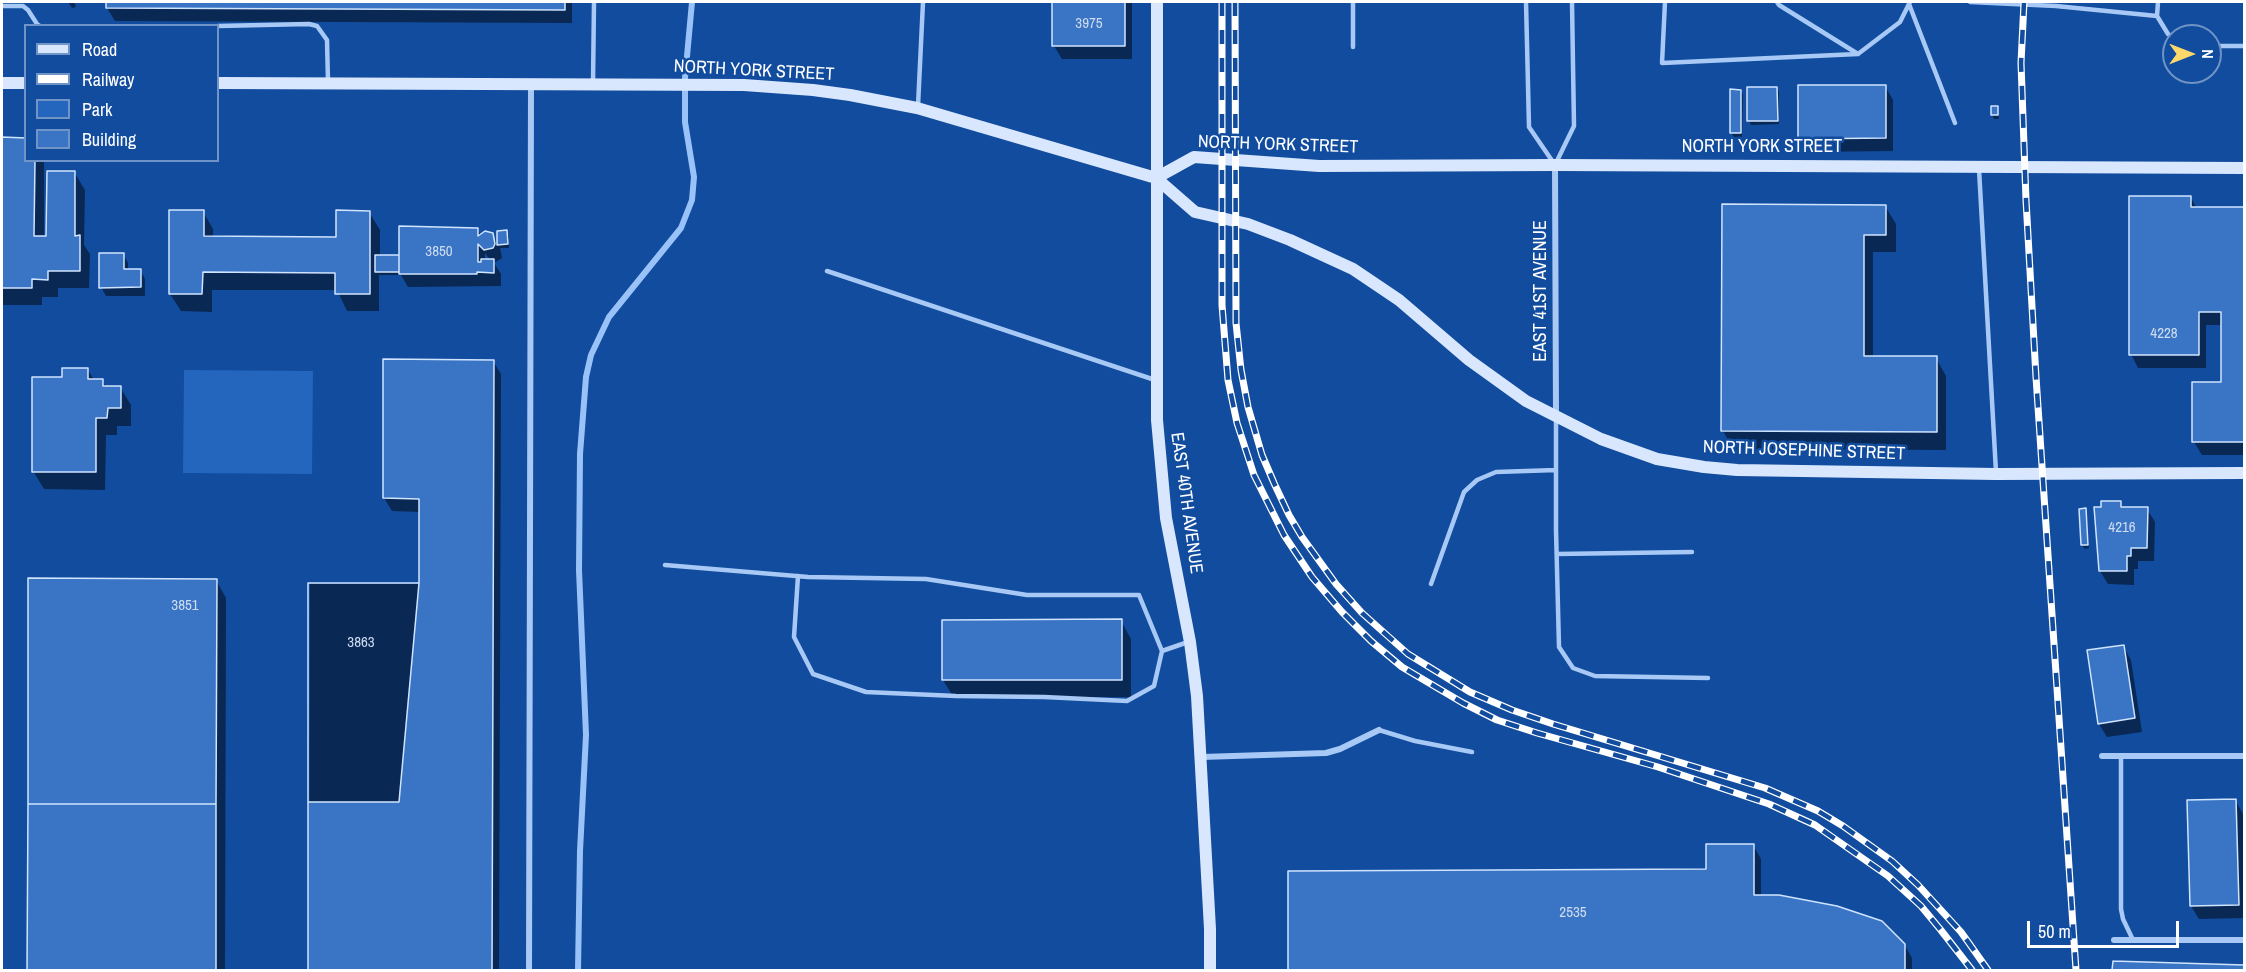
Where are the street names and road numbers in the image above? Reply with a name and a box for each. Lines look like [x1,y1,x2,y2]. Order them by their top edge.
street label: NORTH YORK STREET [673,56,835,86]
street label: NORTH YORK STREET [1197,131,1359,159]
street label: NORTH YORK STREET [1682,136,1842,158]
street label: EAST 41ST AVENUE [1530,220,1552,362]
street label: EAST 40TH AVENUE [1165,431,1207,575]
street label: NORTH JOSEPHINE STREET [1703,437,1905,465]

